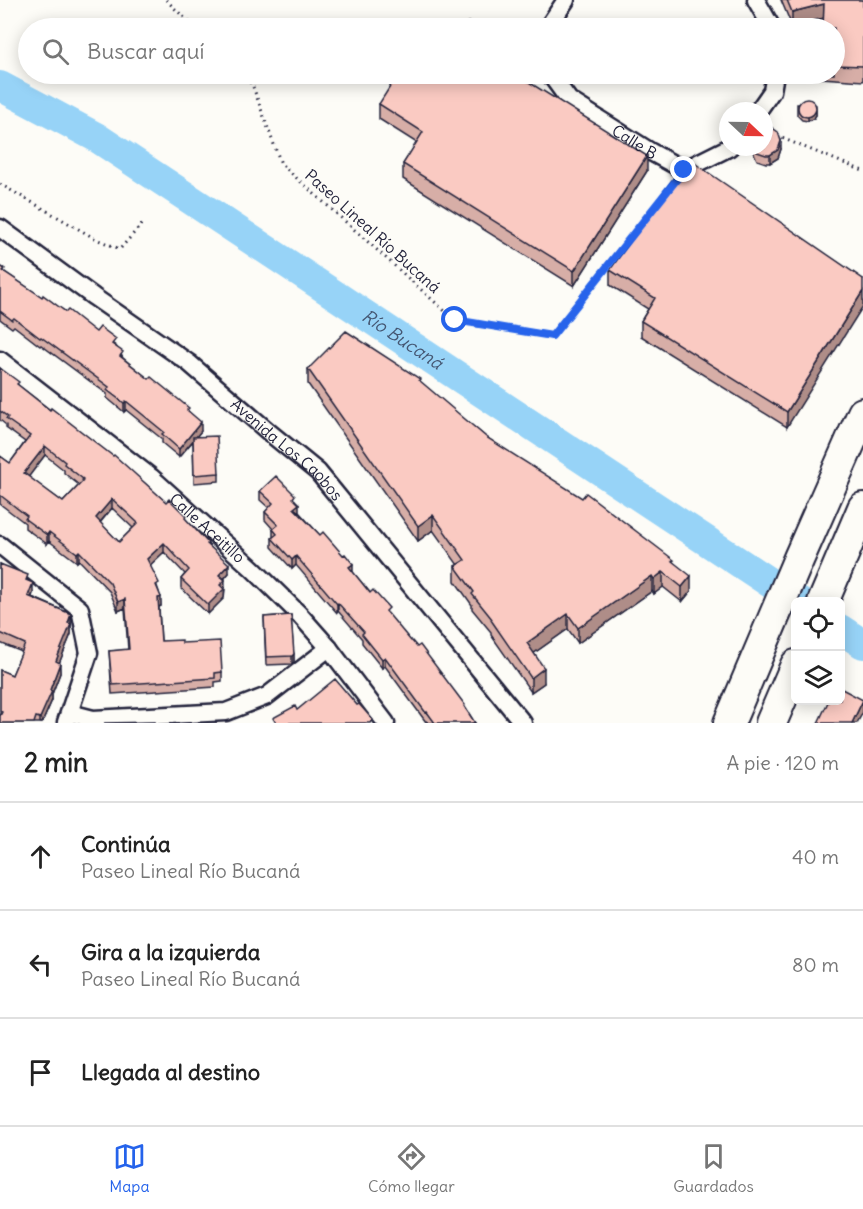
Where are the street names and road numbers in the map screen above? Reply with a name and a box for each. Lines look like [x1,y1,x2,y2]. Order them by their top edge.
street label: Calle B [608,120,661,163]
street label: Paseo Lineal Río Bucaná [301,165,445,297]
street label: Avenida Los Caobos [227,394,347,505]
street label: Calle Aceitillo [166,489,249,567]

